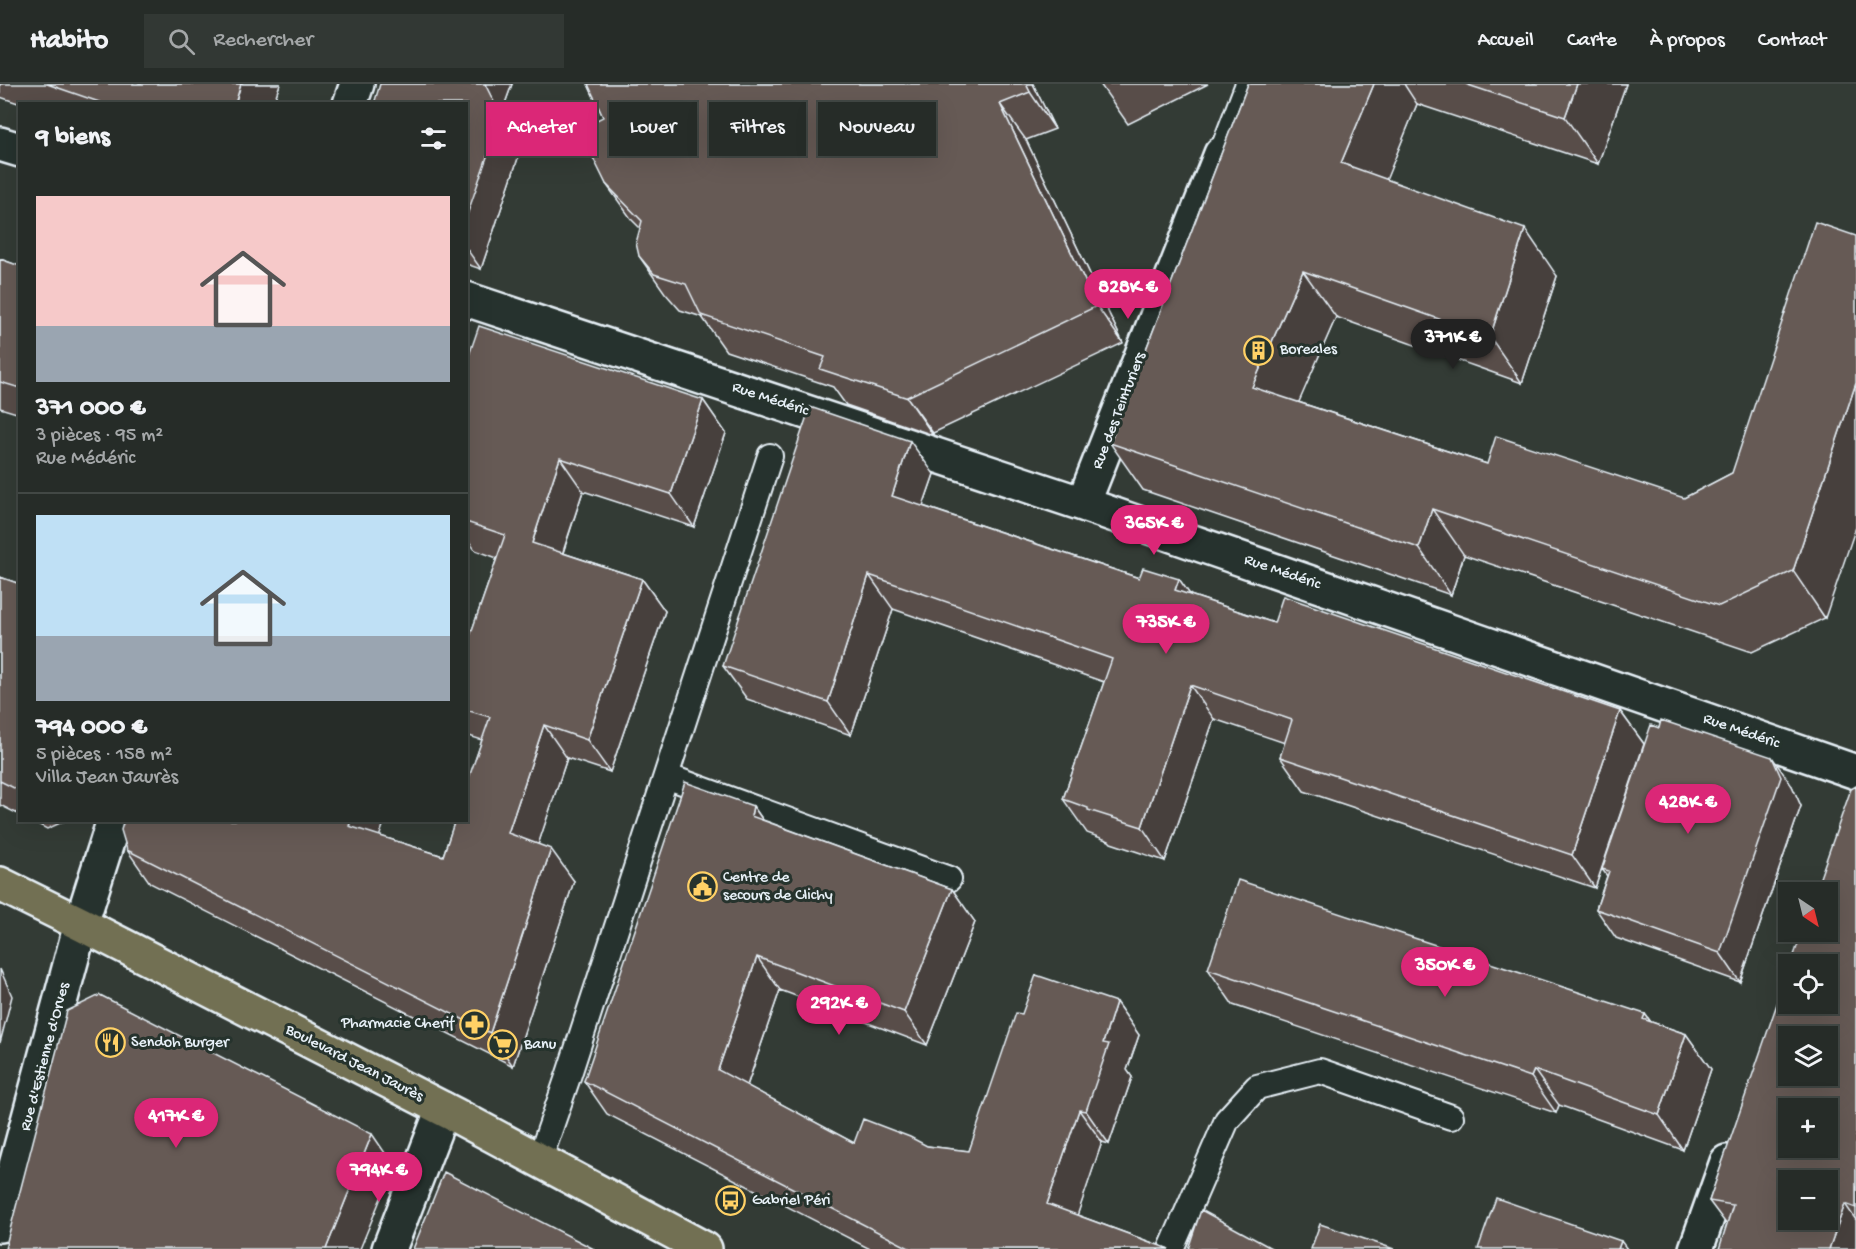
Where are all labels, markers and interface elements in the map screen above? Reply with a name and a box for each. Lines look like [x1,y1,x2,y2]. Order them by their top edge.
search box [144,14,564,68]
text: Habito [30,25,108,58]
icon: search [165,25,198,58]
text: Rechercher [213,28,313,54]
text: Accueil [1477,29,1534,54]
text: Carte [1567,29,1617,54]
text: À propos [1650,29,1725,54]
text: Contact [1758,29,1826,54]
chip: Acheter [486,102,597,156]
chip: Louer [609,102,697,156]
chip: Filtres [709,102,806,156]
chip: Nouveau [818,102,936,156]
icon: filters [417,122,450,155]
text: 9 biens [36,123,110,154]
icon: home [189,235,297,343]
pin: 828K € [1079,269,1177,320]
text: 828K € [1098,277,1158,300]
pin: 371K € [1404,319,1502,370]
text: 371K € [1425,327,1481,350]
building icon: Boreales [1243,334,1275,366]
place label: Boreales [1279,341,1338,360]
street label: Rue des Teinturiers [1089,349,1151,472]
street label: Rue Médéric [729,379,811,421]
text: 371 000 € [36,394,146,425]
text: 3 pièces · 95 m² [36,425,163,448]
text: Rue Médéric [36,448,135,471]
pin: 365K € [1105,505,1203,556]
text: 365K € [1125,513,1183,536]
street label: Rue Médéric [1241,551,1323,595]
icon: home [189,554,297,662]
pin: 735K € [1117,604,1215,655]
text: 735K € [1137,612,1195,635]
street label: Rue Médéric [1700,710,1782,754]
text: 794 000 € [36,713,147,744]
text: 5 pièces · 158 m² [36,744,172,767]
text: Villa Jean Jaurès [36,767,178,790]
pin: 428K € [1639,784,1737,835]
text: 428K € [1659,792,1717,815]
place label: Centre de secours de Clichy [723,869,833,906]
public building icon: Centre de secours de Clichy [686,871,718,903]
north arrow [1778,882,1838,942]
map controls [1778,882,1838,1230]
pin: 350K € [1396,947,1494,998]
button: locate [1778,954,1838,1014]
text: 350K € [1415,955,1475,978]
street label: Rue d'Estienne d'Orves [17,980,75,1133]
pin: 292K € [790,985,888,1036]
text: 292K € [810,993,868,1016]
pharmacy icon: Pharmacie Cherif [459,1008,491,1040]
place label: Pharmacie Cherif [340,1015,455,1034]
street label: Boulevard Jean Jaurès [281,1021,427,1108]
button: layers [1778,1026,1838,1086]
restaurant icon: Sendoh Burger [94,1027,126,1059]
supermarket icon: Banu [487,1029,519,1061]
place label: Sendoh Burger [131,1034,230,1053]
place label: Banu [523,1036,557,1055]
pin: 417K € [127,1098,225,1149]
button: + [1778,1098,1838,1158]
text: 417K € [148,1106,204,1129]
pin: 794K € [330,1152,428,1203]
text: 794K € [350,1160,408,1183]
button: − [1778,1170,1838,1230]
bus stop icon: Gabriel Péri [715,1185,747,1217]
place label: Gabriel Péri [752,1192,830,1211]

